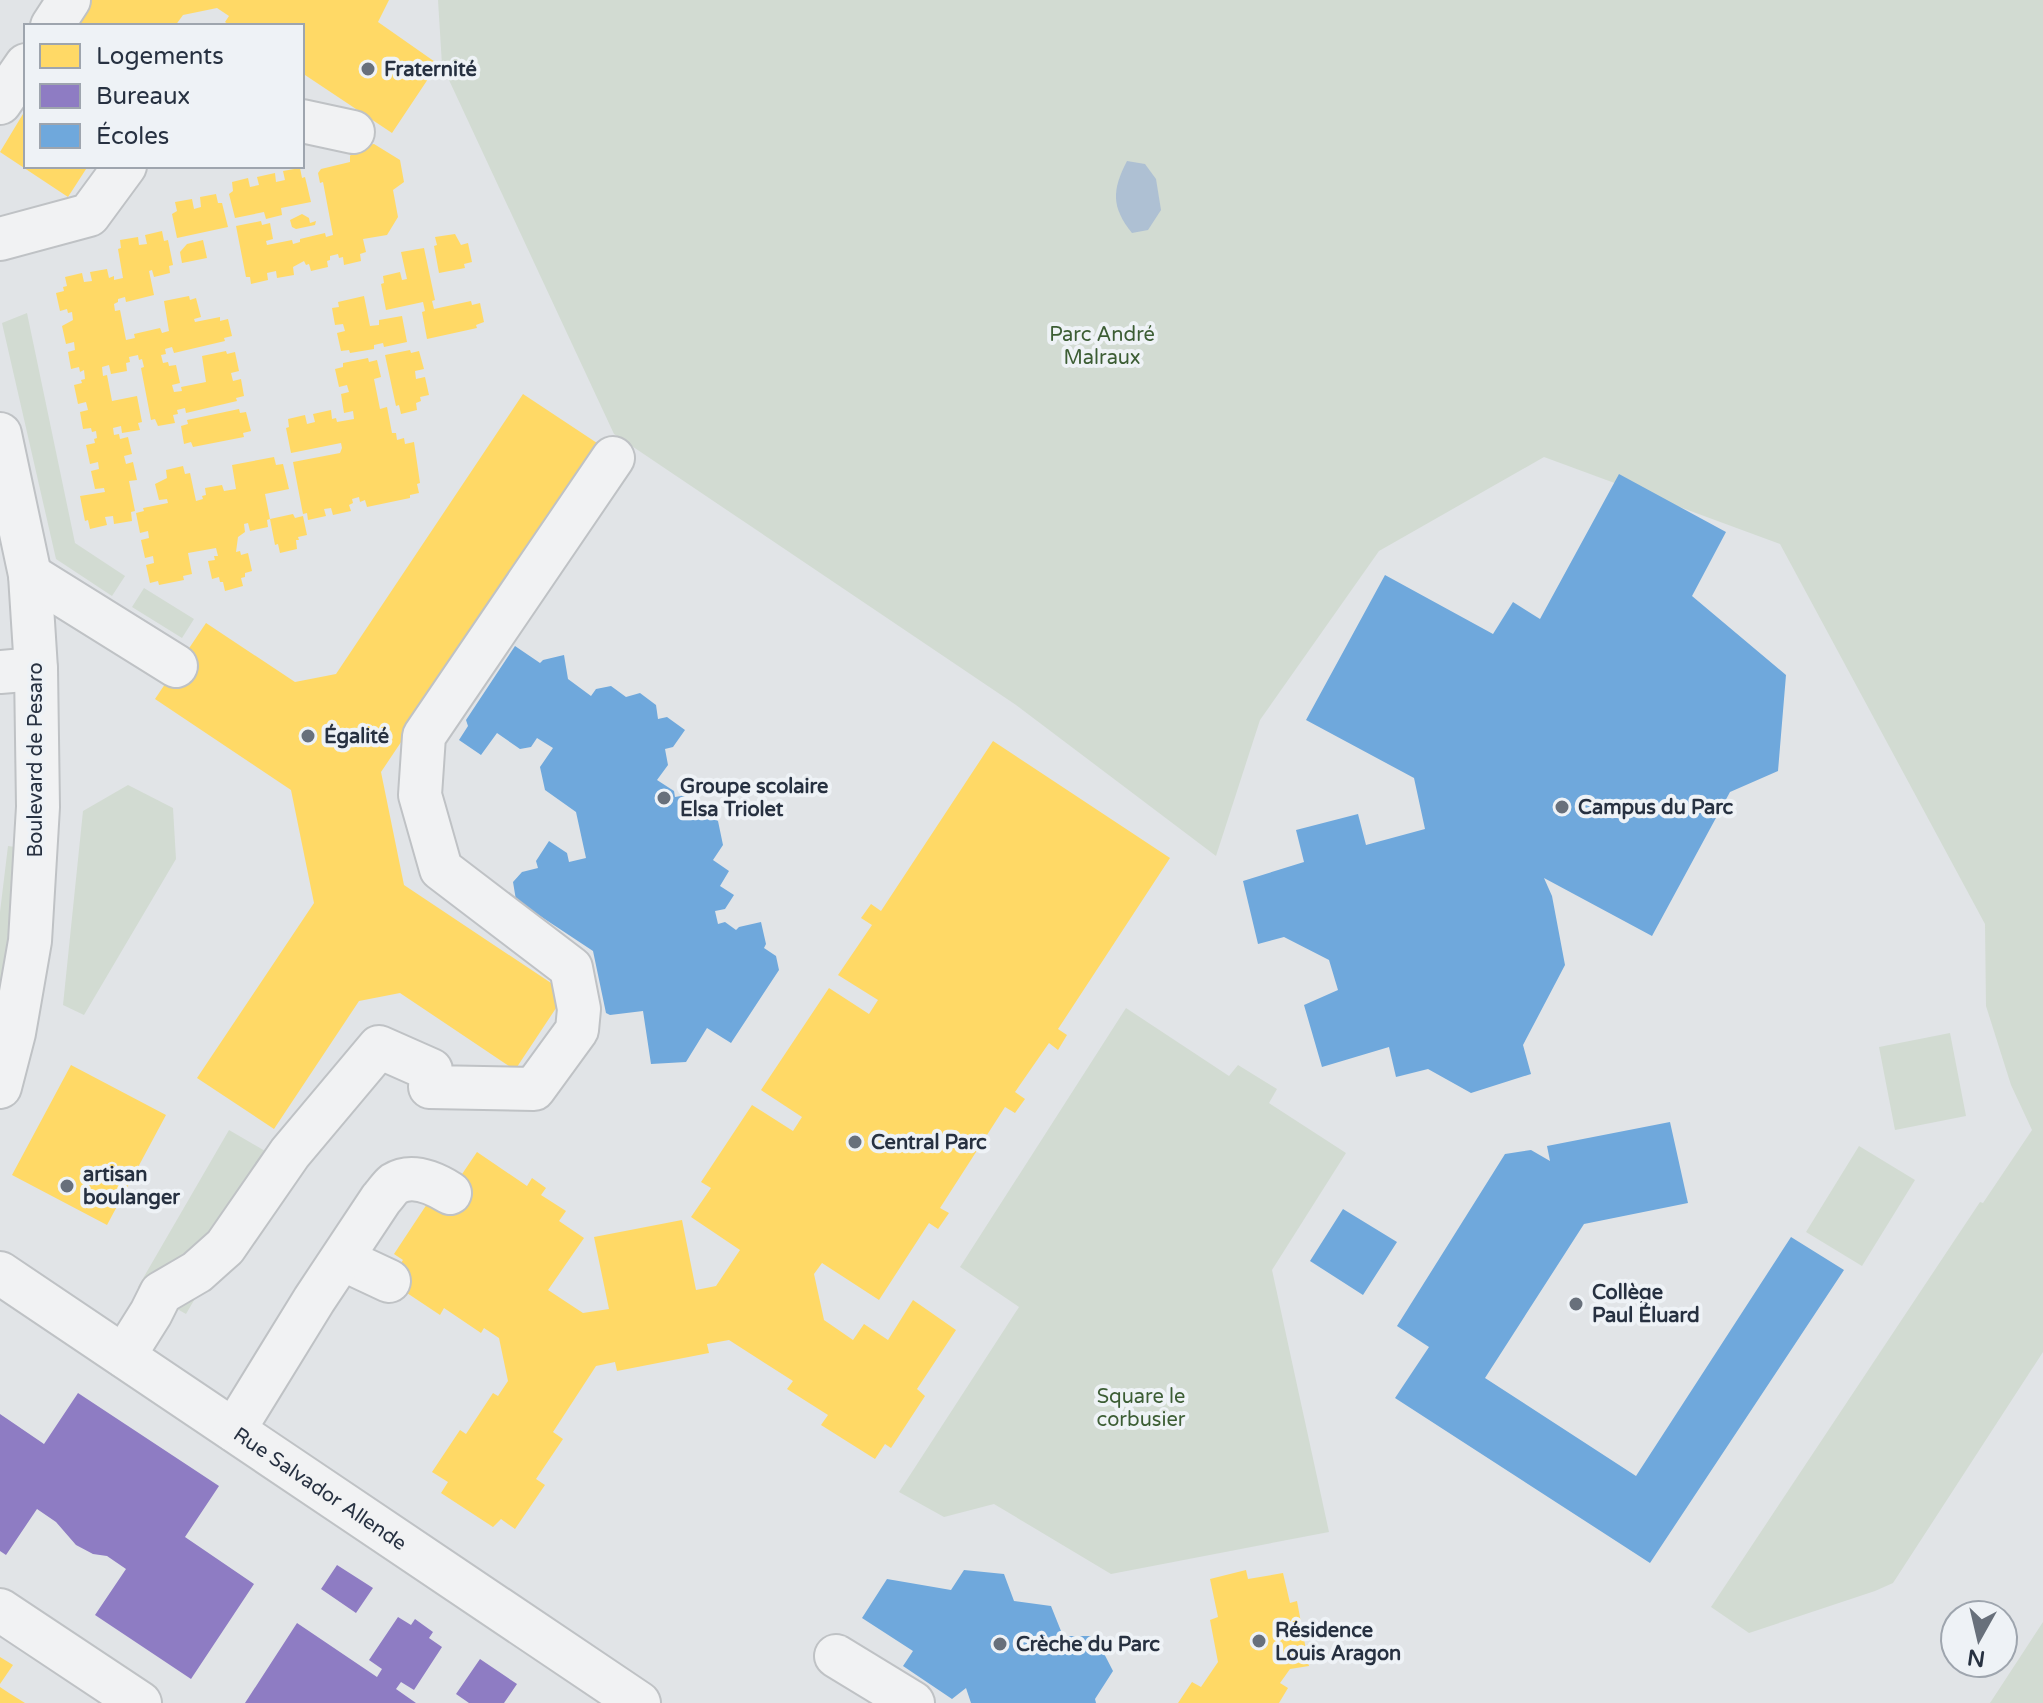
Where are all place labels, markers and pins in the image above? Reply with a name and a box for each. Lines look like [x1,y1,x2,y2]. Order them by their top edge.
place label: Fraternité [384,58,477,82]
marker: Fraternité [359,60,377,78]
place label: Égalité [324,723,389,749]
marker: Égalité [299,727,317,745]
place label: Groupe scolaire Elsa Triolet [680,775,828,822]
marker: Groupe scolaire Elsa Triolet [655,789,673,807]
place label: Campus du Parc [1578,796,1734,820]
marker: Campus du Parc [1553,798,1571,816]
place label: Central Parc [871,1131,987,1155]
marker: Central Parc [846,1133,864,1151]
place label: artisan boulanger [83,1163,180,1210]
marker: artisan boulanger [58,1177,76,1195]
place label: Collège Paul Éluard [1592,1281,1700,1328]
marker: Collège Paul Éluard [1567,1295,1585,1313]
place label: Résidence Louis Aragon [1275,1619,1401,1666]
marker: Résidence Louis Aragon [1250,1632,1268,1650]
place label: Crèche du Parc [1016,1633,1160,1657]
marker: Crèche du Parc [991,1635,1009,1653]

